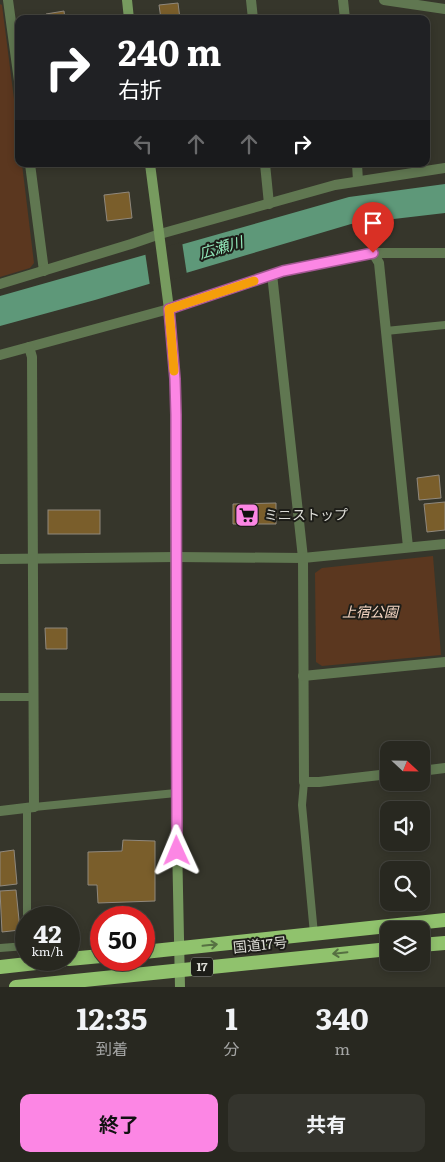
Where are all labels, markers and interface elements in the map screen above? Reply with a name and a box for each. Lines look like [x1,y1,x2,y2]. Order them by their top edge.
text: 240 m [118,25,221,77]
icon: right [35,35,100,100]
text: 右折 [118,72,162,105]
icon: left [129,130,157,158]
icon: ahead [182,130,210,158]
icon: ahead [235,130,263,158]
icon: right [288,130,316,158]
pin [352,202,394,253]
icon: arrive [359,209,387,237]
water label: 広瀬川 [196,229,247,264]
supermarket icon: ミニストップ [234,502,260,528]
place label: ミニストップ [264,504,348,524]
park label: 上宿公園 [342,601,400,621]
north arrow [380,741,430,791]
map controls [380,741,430,971]
button: sound [380,801,430,851]
position arrow [150,824,202,876]
button: search [380,861,430,911]
speed limit sign: 50 [90,906,155,971]
text: 42 [33,914,62,951]
button: layers [380,921,430,971]
street label: 国道17号 [232,931,288,957]
one-way arrow [201,940,217,950]
text: km/h [32,942,63,960]
one-way arrow [333,949,349,958]
road number: 17 [191,958,213,976]
text: 12:35 [76,995,147,1039]
text: 1 [225,995,238,1039]
text: 340 [316,995,369,1039]
text: 到着 [96,1036,128,1060]
text: 分 [223,1036,239,1060]
text: m [334,1036,350,1060]
button: 終了 [20,1094,218,1152]
button: 共有 [228,1094,425,1152]

